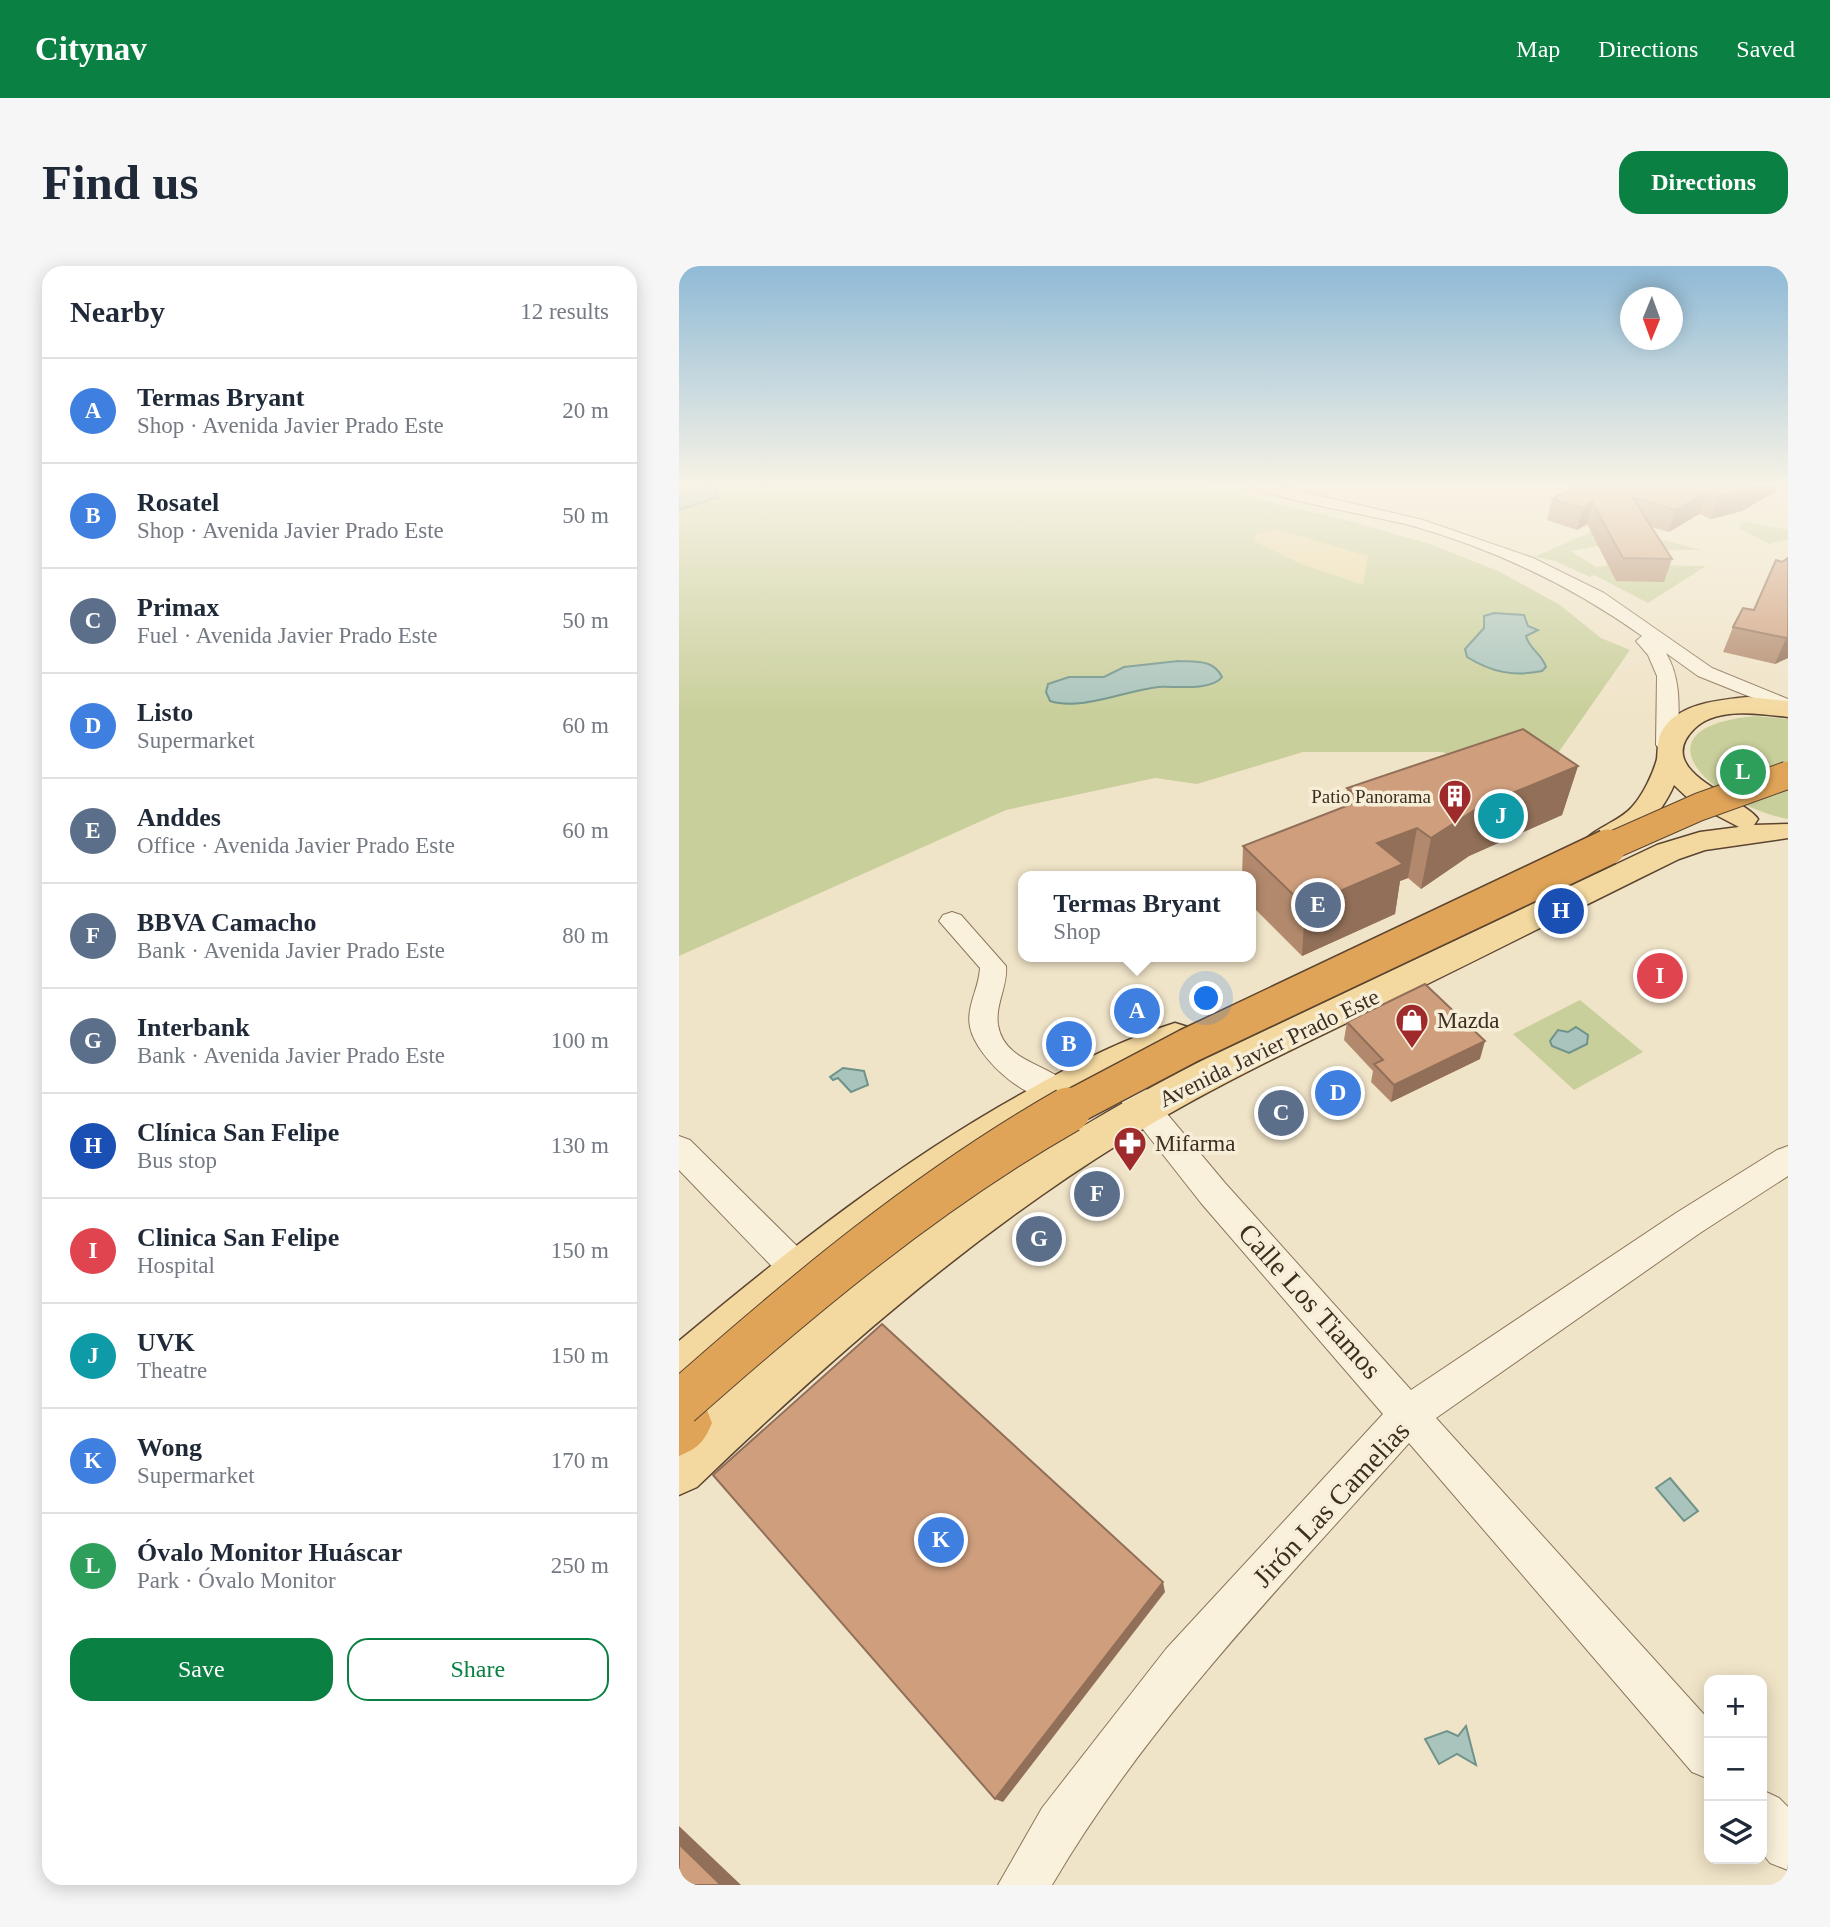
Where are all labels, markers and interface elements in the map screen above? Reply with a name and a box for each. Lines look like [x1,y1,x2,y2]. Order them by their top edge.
text: Citynav [35,31,147,67]
text: Map [1516,36,1560,62]
text: Directions [1598,36,1698,62]
text: Saved [1736,36,1795,62]
button: Directions [1619,151,1788,214]
text: Find us [42,155,199,210]
north arrow [1620,287,1683,350]
text: Nearby [70,295,165,328]
text: 12 results [520,299,609,324]
text: Termas Bryant [137,383,304,412]
text: A [85,398,101,423]
text: 20 m [562,398,609,423]
text: Shop · Avenida Javier Prado Este [137,413,444,438]
text: Rosatel [137,488,219,517]
text: B [85,503,101,528]
text: 50 m [562,503,609,528]
text: Shop · Avenida Javier Prado Este [137,518,444,543]
text: Primax [137,593,219,622]
text: C [85,608,101,633]
text: 50 m [562,608,609,633]
text: Fuel · Avenida Javier Prado Este [137,623,437,648]
text: Listo [137,698,193,727]
text: D [85,713,101,738]
text: 60 m [562,713,609,738]
text: Supermarket [137,728,255,753]
pin: L [1720,746,1766,798]
building icon: Patio Panorama [1436,777,1474,826]
place label: Patio Panorama [1311,786,1432,807]
pin: J [1478,790,1524,842]
text: Anddes [137,803,221,832]
text: E [85,818,101,843]
text: 60 m [562,818,609,843]
text: Office · Avenida Javier Prado Este [137,833,455,858]
popup [1018,871,1256,962]
pin: E [1295,879,1341,931]
pin: H [1538,885,1584,937]
text: Termas Bryant [1053,889,1221,918]
text: BBVA Camacho [137,908,316,937]
text: Shop [1053,919,1101,944]
text: F [86,923,100,948]
text: 80 m [562,923,609,948]
text: Bank · Avenida Javier Prado Este [137,938,445,963]
pin: I [1637,950,1683,1002]
your location [1189,981,1223,1015]
street label: Avenida Javier Prado Este [1155,984,1383,1112]
pin: A [1114,985,1160,1037]
shop icon: Mazda [1393,1001,1431,1050]
place label: Mazda [1437,1008,1500,1033]
text: Interbank [137,1013,250,1042]
pin: B [1046,1018,1092,1070]
text: G [84,1028,102,1053]
text: 100 m [551,1028,609,1053]
text: Bank · Avenida Javier Prado Este [137,1043,445,1068]
pin: D [1315,1067,1361,1119]
pin: C [1258,1087,1304,1139]
text: Clínica San Felipe [137,1118,339,1147]
pharmacy icon: Mifarma [1111,1124,1149,1173]
place label: Mifarma [1155,1131,1235,1156]
text: H [84,1133,102,1158]
text: 130 m [551,1133,609,1158]
text: Bus stop [137,1148,217,1173]
pin: F [1074,1168,1120,1220]
pin: G [1016,1213,1062,1265]
street label: Calle Los Tiamos [1232,1217,1388,1385]
text: Clinica San Felipe [137,1223,339,1252]
text: I [89,1238,97,1263]
text: 150 m [551,1238,609,1263]
text: Hospital [137,1253,215,1278]
text: UVK [137,1328,195,1357]
text: J [87,1343,99,1368]
text: 150 m [551,1343,609,1368]
text: Theatre [137,1358,207,1383]
street label: Jirón Las Camelias [1246,1415,1416,1593]
text: Wong [137,1433,202,1462]
text: K [84,1448,102,1473]
text: 170 m [551,1448,609,1473]
text: Supermarket [137,1463,255,1488]
pin: K [918,1514,964,1566]
text: Óvalo Monitor Huáscar [137,1538,402,1567]
text: L [85,1553,101,1578]
text: 250 m [551,1553,609,1578]
text: Park · Óvalo Monitor [137,1568,336,1593]
button: Save [70,1638,333,1701]
button: Share [347,1638,609,1701]
map controls [1704,1675,1767,1864]
button: + [1704,1675,1767,1738]
button: − [1704,1738,1767,1801]
button: layers [1704,1801,1767,1864]

